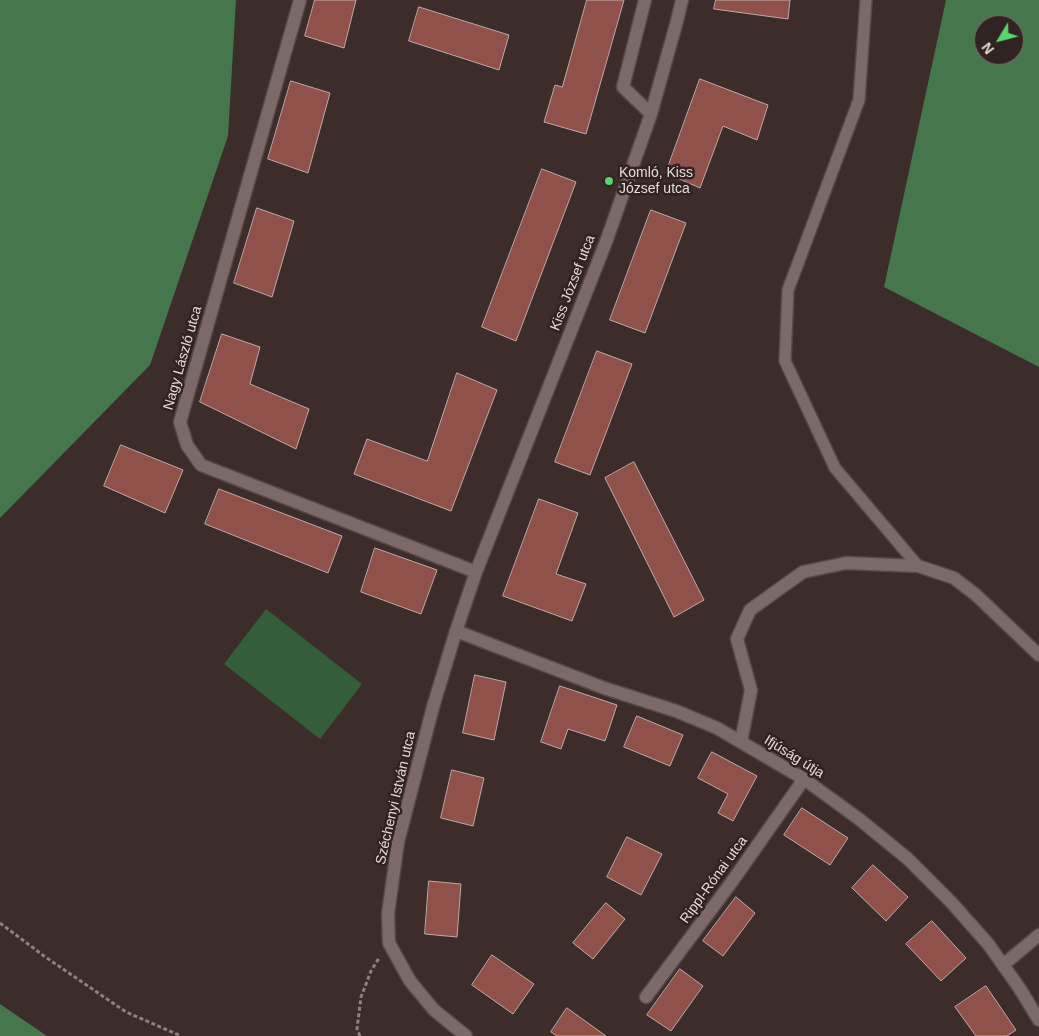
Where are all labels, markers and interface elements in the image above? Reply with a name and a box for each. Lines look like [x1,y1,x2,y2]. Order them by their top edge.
north arrow [974,15,1024,65]
text: N [978,40,997,57]
place label: Komló, Kiss József utca [619,165,693,198]
marker: Komló, Kiss József utca [603,175,615,187]
street label: Kiss József utca [547,233,599,333]
street label: Nagy László utca [160,304,206,412]
street label: Széchenyi István utca [372,730,420,866]
street label: Ifjúság útja [761,732,827,782]
street label: Rippl-Rónai utca [677,833,751,927]

